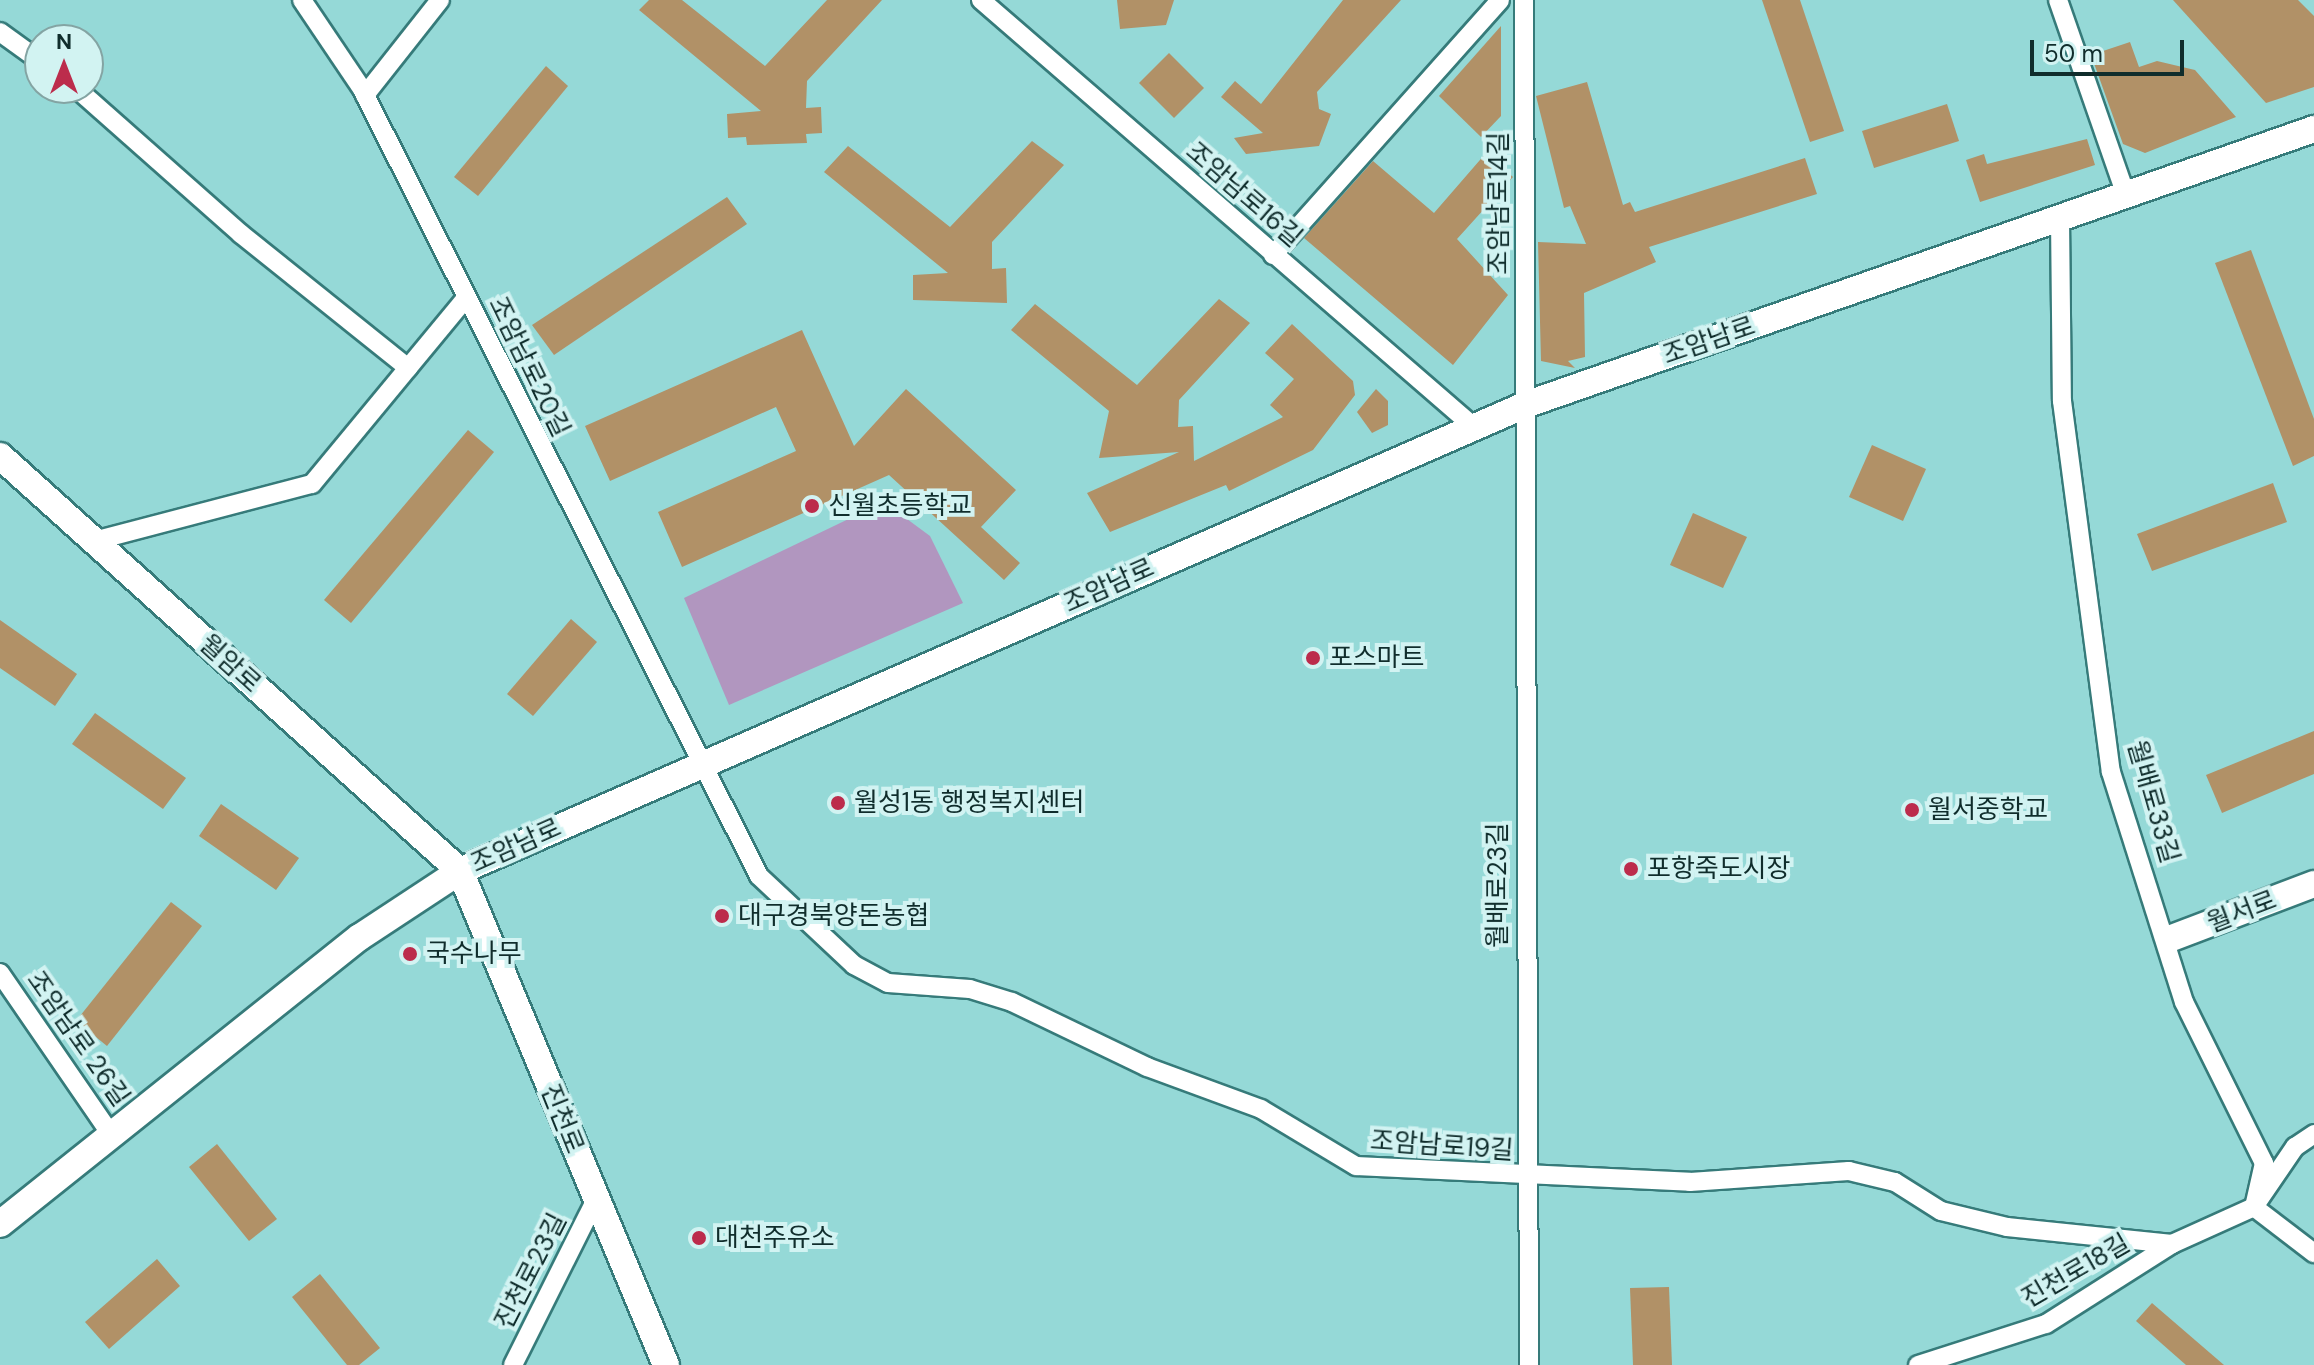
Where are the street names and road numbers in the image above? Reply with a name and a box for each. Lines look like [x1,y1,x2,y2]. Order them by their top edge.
street label: 조암남로14길 [1483,131,1515,275]
street label: 조암남로16길 [1179,136,1309,254]
street label: 조암남로20길 [482,292,576,442]
street label: 조암남로 [1659,311,1759,371]
street label: 조암남로 [1059,552,1159,620]
street label: 월암로 [193,628,267,700]
street label: 월배로33길 [2121,737,2185,867]
street label: 조암남로 [466,812,566,880]
street label: 월배로23길 [1482,822,1514,948]
street label: 월서로 [2203,885,2281,939]
street label: 조암남로 26길 [20,965,136,1113]
street label: 진천로 [534,1080,590,1158]
street label: 조암남로19길 [1369,1125,1515,1167]
street label: 진천로23길 [488,1208,574,1334]
street label: 진천로18길 [2016,1228,2136,1314]

